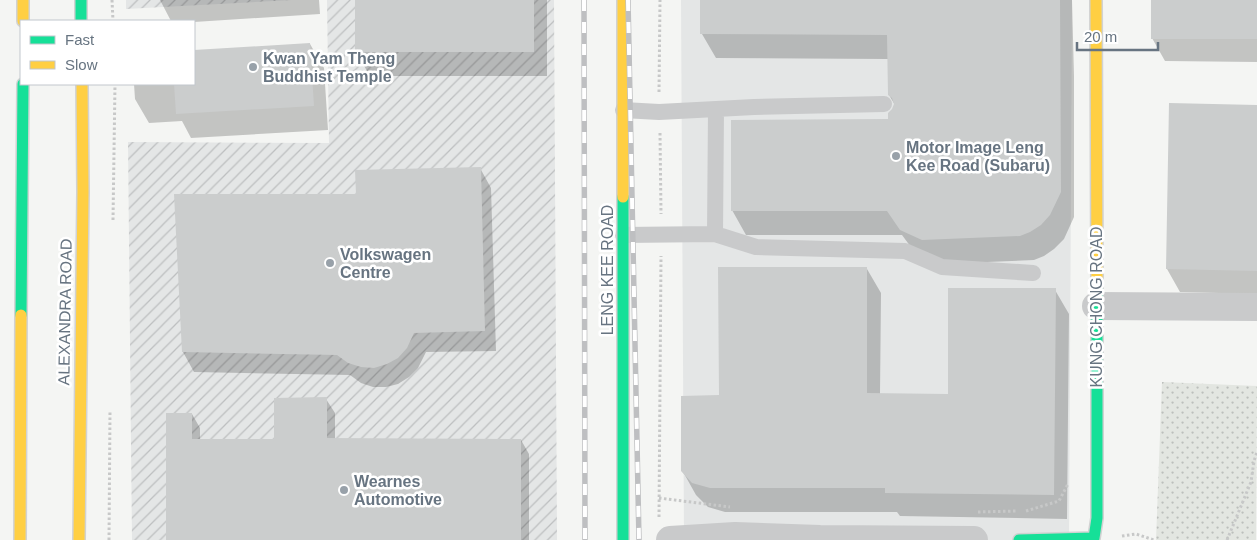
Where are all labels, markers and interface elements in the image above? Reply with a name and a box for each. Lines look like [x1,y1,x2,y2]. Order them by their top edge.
legend [20,20,195,85]
scale bar [1077,20,1158,52]
text: 20 m [1084,28,1117,45]
text: Fast [65,31,95,48]
place label: Kwan Yam Theng Buddhist Temple [263,50,395,85]
text: Slow [65,56,98,73]
marker: Kwan Yam Theng Buddhist Temple [247,61,259,73]
place label: Motor Image Leng Kee Road (Subaru) [906,139,1050,174]
marker: Motor Image Leng Kee Road (Subaru) [890,150,902,162]
street label: LENG KEE ROAD [599,205,616,335]
street label: KUNG CHONG ROAD [1088,227,1105,387]
street label: ALEXANDRA ROAD [55,239,75,385]
place label: Volkswagen Centre [340,246,431,281]
marker: Volkswagen Centre [324,257,336,269]
place label: Wearnes Automotive [354,473,442,508]
marker: Wearnes Automotive [338,484,350,496]

